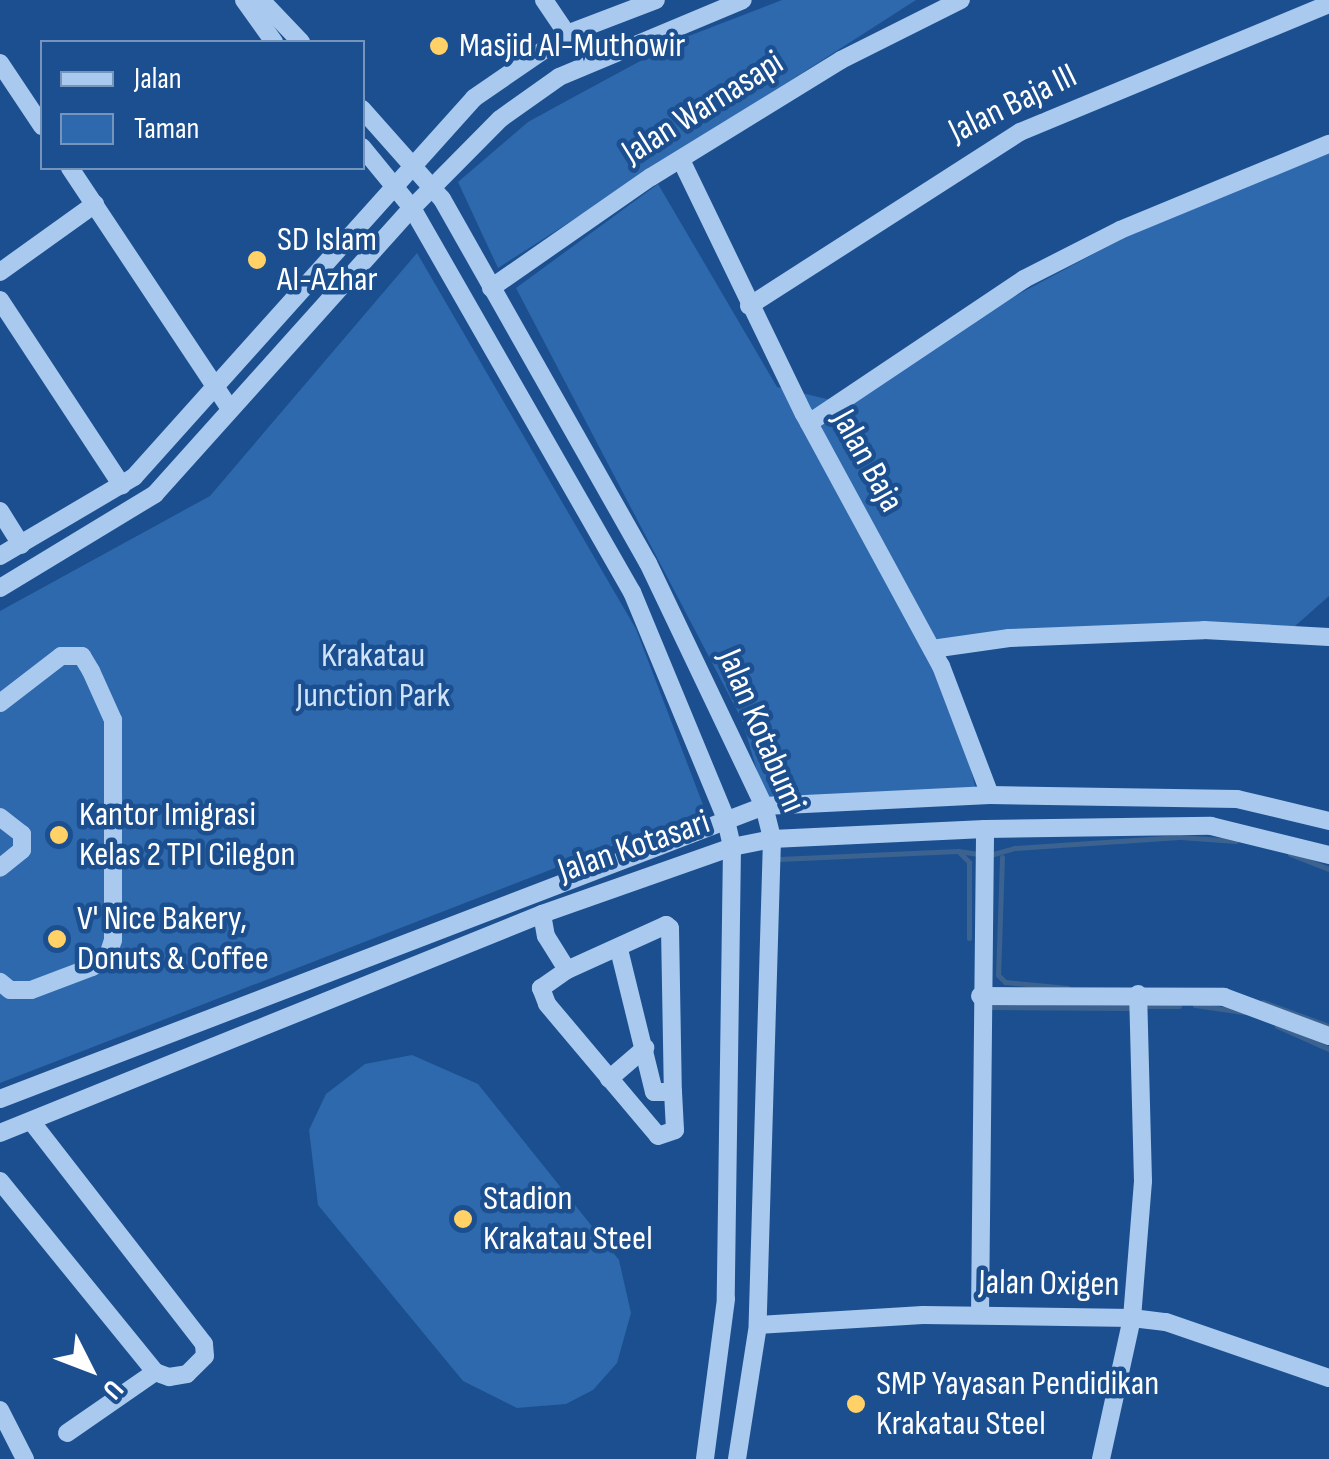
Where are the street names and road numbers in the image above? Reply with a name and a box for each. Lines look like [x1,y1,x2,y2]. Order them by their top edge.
street label: Jalan Warnasapi [615,42,791,174]
street label: Jalan Baja III [942,55,1084,153]
street label: Jalan Baja [822,403,912,519]
street label: Jalan Kotabumi [708,643,814,819]
street label: Jalan Kotasari [553,802,715,892]
street label: Jalan Oxigen [978,1262,1120,1306]

